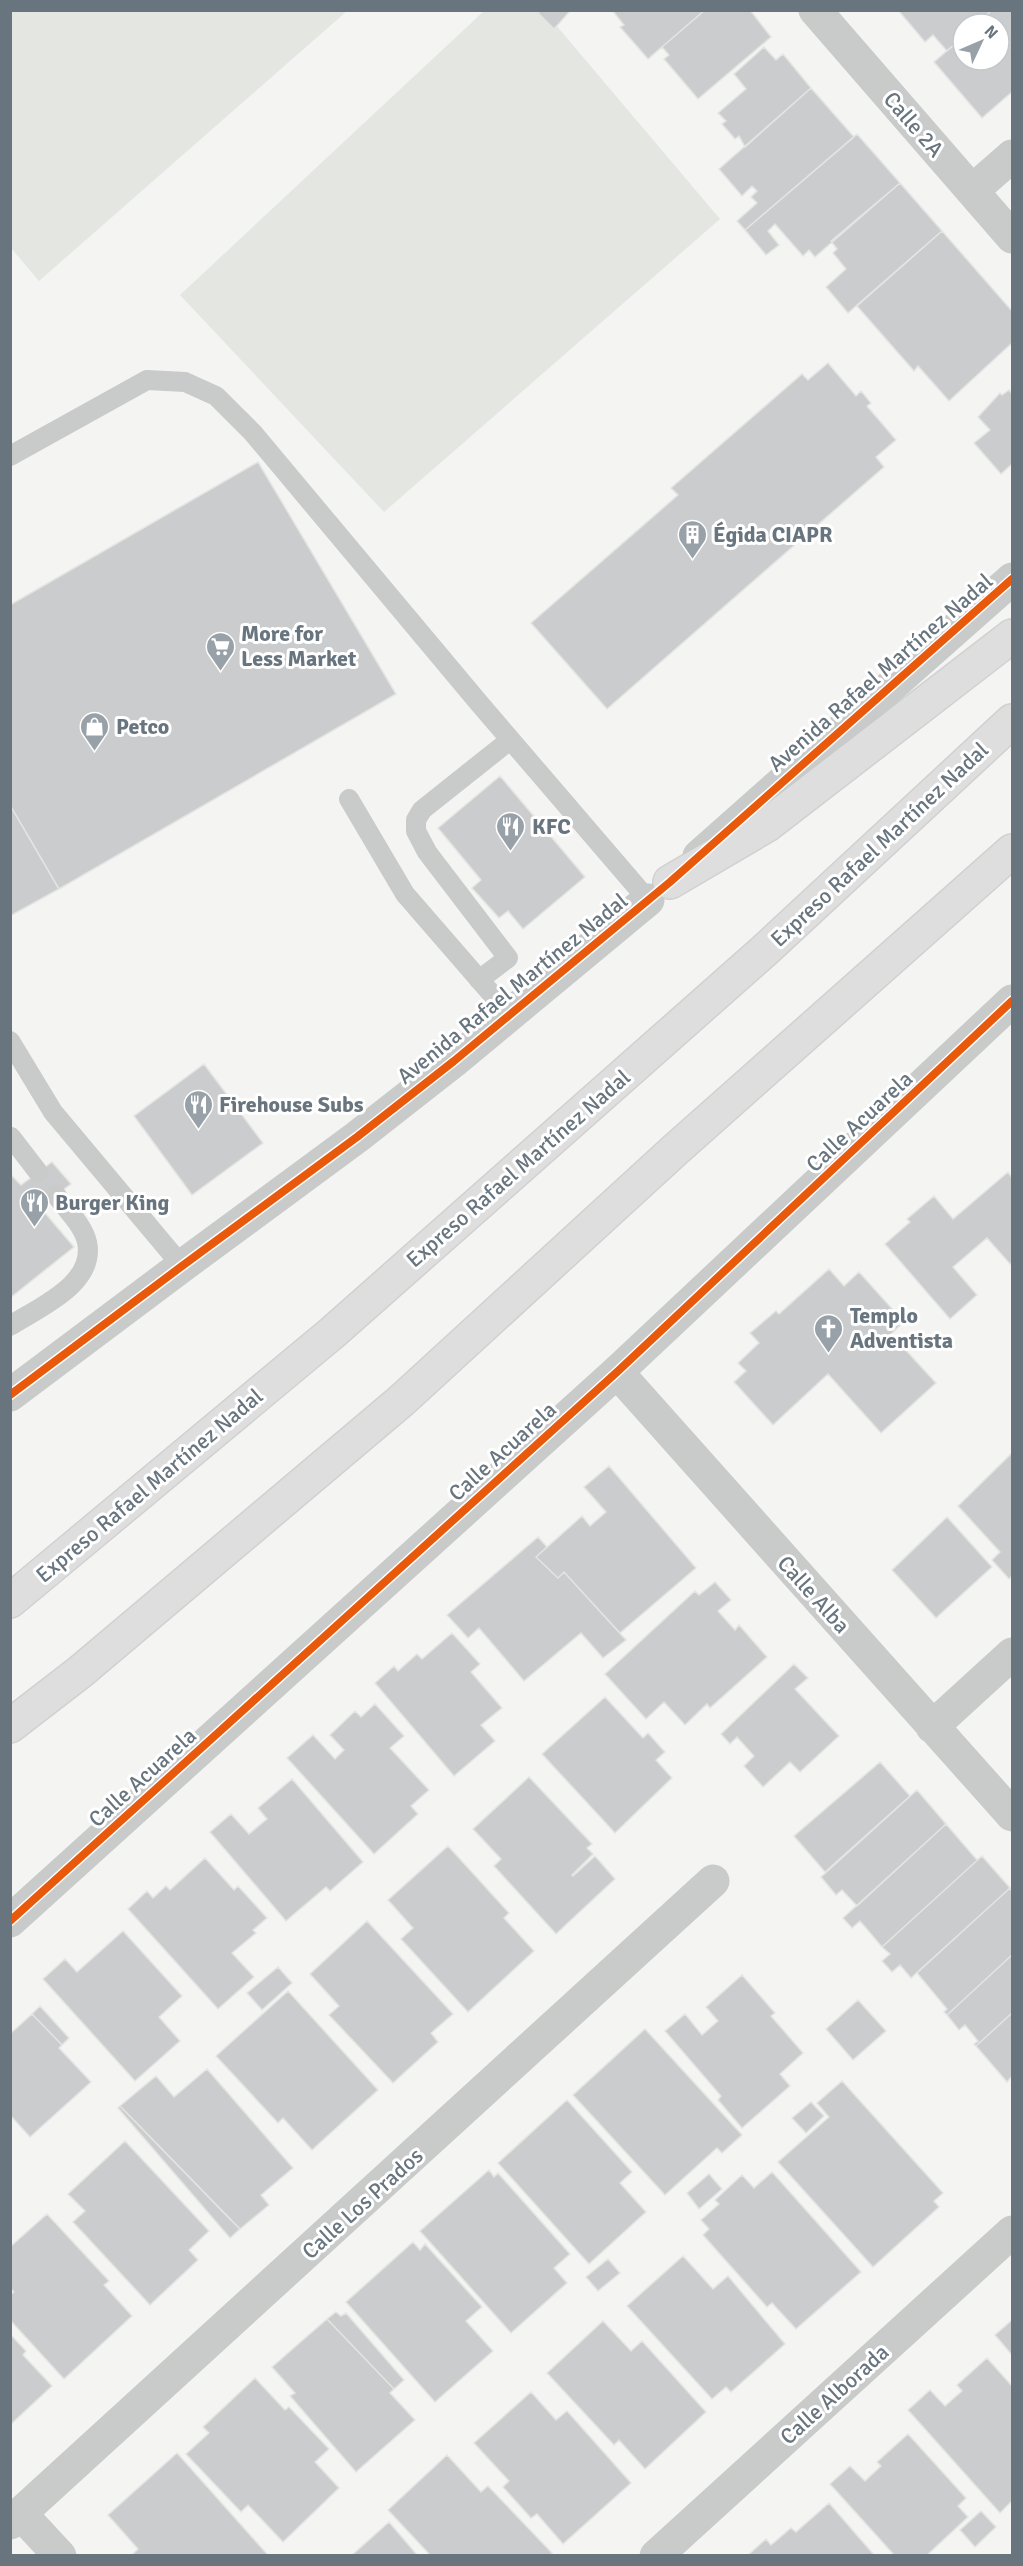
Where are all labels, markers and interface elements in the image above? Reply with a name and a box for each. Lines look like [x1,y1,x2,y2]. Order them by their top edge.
north arrow [951,12,1011,72]
text: N [980,21,1002,43]
street label: Calle 2A [878,86,950,163]
building icon: Égida CIAPR [676,518,708,560]
place label: Égida CIAPR [713,521,833,548]
street label: Avenida Rafael Martínez Nadal [763,568,998,777]
place label: More for Less Market [241,620,356,672]
supermarket icon: More for Less Market [204,630,236,672]
shop icon: Petco [79,710,111,752]
place label: Petco [116,713,169,740]
street label: Expreso Rafael Martínez Nadal [765,736,994,952]
restaurant icon: KFC [495,810,527,852]
place label: KFC [532,813,571,840]
street label: Avenida Rafael Martínez Nadal [392,887,633,1090]
street label: Expreso Rafael Martínez Nadal [401,1064,636,1273]
street label: Calle Acuarela [800,1065,918,1178]
restaurant icon: Firehouse Subs [182,1088,214,1130]
place label: Firehouse Subs [219,1091,364,1118]
restaurant icon: Burger King [18,1186,50,1228]
place label: Burger King [55,1189,170,1216]
place label: Templo Adventista [850,1302,953,1354]
church icon: Templo Adventista [813,1312,845,1354]
street label: Expreso Rafael Martínez Nadal [30,1382,268,1588]
street label: Calle Acuarela [443,1396,562,1507]
street label: Calle Alba [772,1550,855,1639]
street label: Calle Acuarela [83,1722,202,1833]
street label: Calle Los Prados [296,2142,428,2265]
street label: Calle Alborada [774,2338,894,2450]

